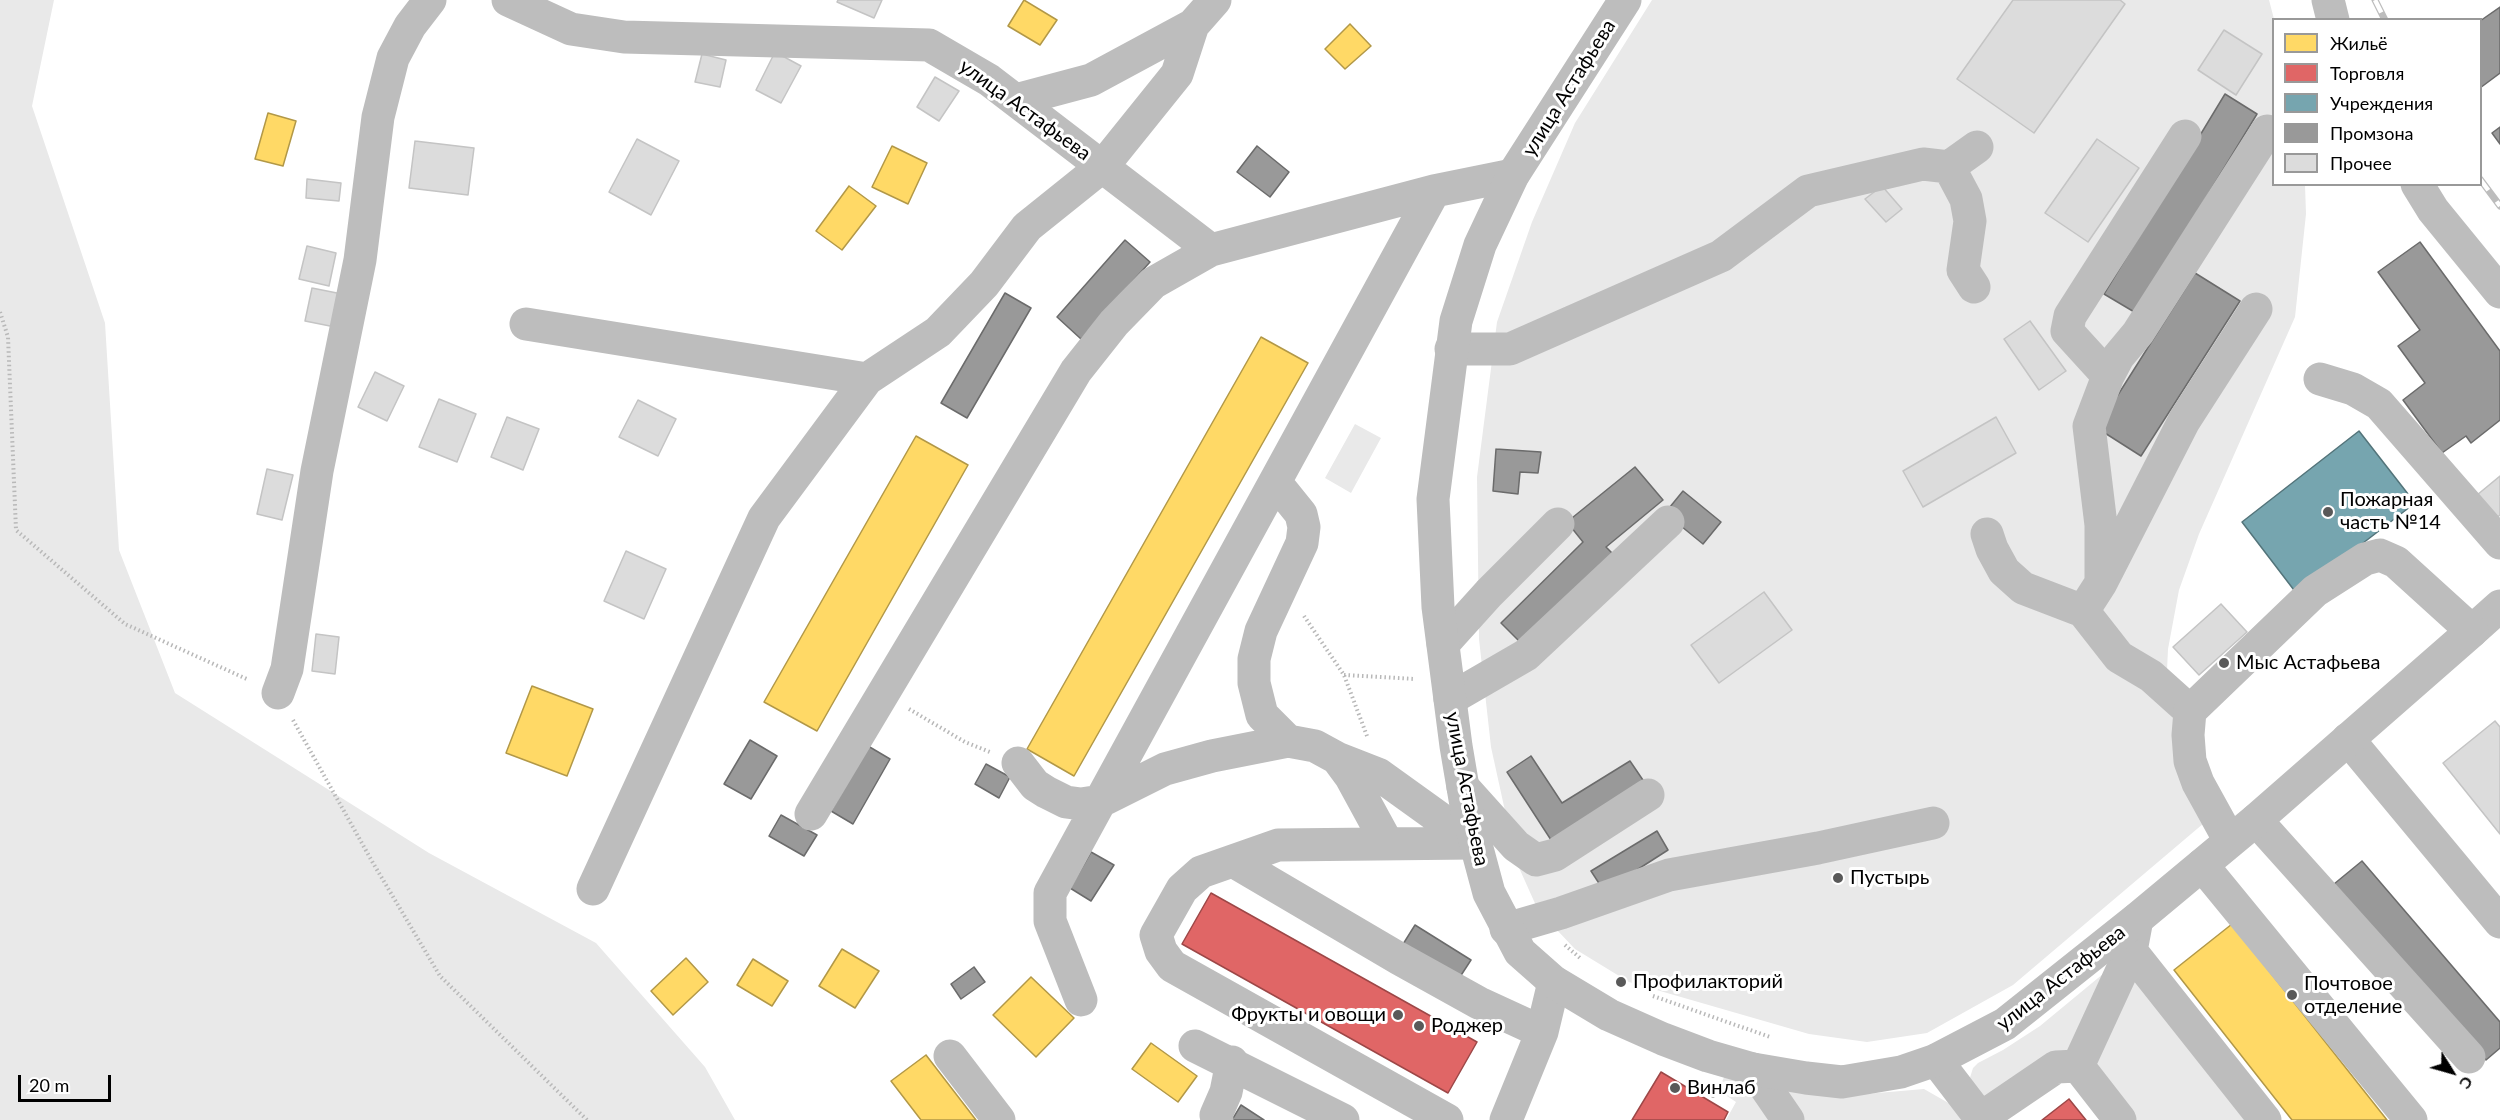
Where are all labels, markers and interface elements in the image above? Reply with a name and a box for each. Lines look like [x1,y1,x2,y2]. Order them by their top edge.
street label: улица Астафьева [1517,15,1621,161]
legend [2272,18,2482,186]
text: Жильё [2330,32,2388,54]
street label: улица Астафьева [955,54,1095,166]
text: Торговля [2330,62,2404,84]
text: Учреждения [2330,92,2433,114]
text: Промзона [2330,122,2413,144]
text: Прочее [2330,152,2392,174]
place label: Пожарная часть №14 [2340,488,2441,535]
marker: Пожарная часть №14 [2321,505,2335,519]
place label: Мыс Астафьева [2236,651,2380,675]
marker: Мыс Астафьева [2217,656,2231,670]
street label: улица Астафьева [1440,710,1494,868]
place label: Пустырь [1850,866,1929,890]
marker: Пустырь [1831,871,1845,885]
street label: улица Астафьева [1992,920,2130,1036]
place label: Профилакторий [1633,970,1783,994]
place label: Почтовое отделение [2304,972,2402,1019]
marker: Профилакторий [1614,975,1628,989]
marker: Почтовое отделение [2285,988,2299,1002]
place label: Фрукты и овощи [1231,1003,1386,1027]
marker: Фрукты и овощи [1391,1008,1405,1022]
place label: Роджер [1431,1014,1503,1038]
marker: Роджер [1412,1019,1426,1033]
north arrow [2422,1042,2482,1102]
scale bar [21,1063,114,1101]
text: С [2456,1073,2478,1093]
text: 20 m [29,1074,69,1096]
place label: Винлаб [1687,1076,1756,1100]
marker: Винлаб [1668,1081,1682,1095]

